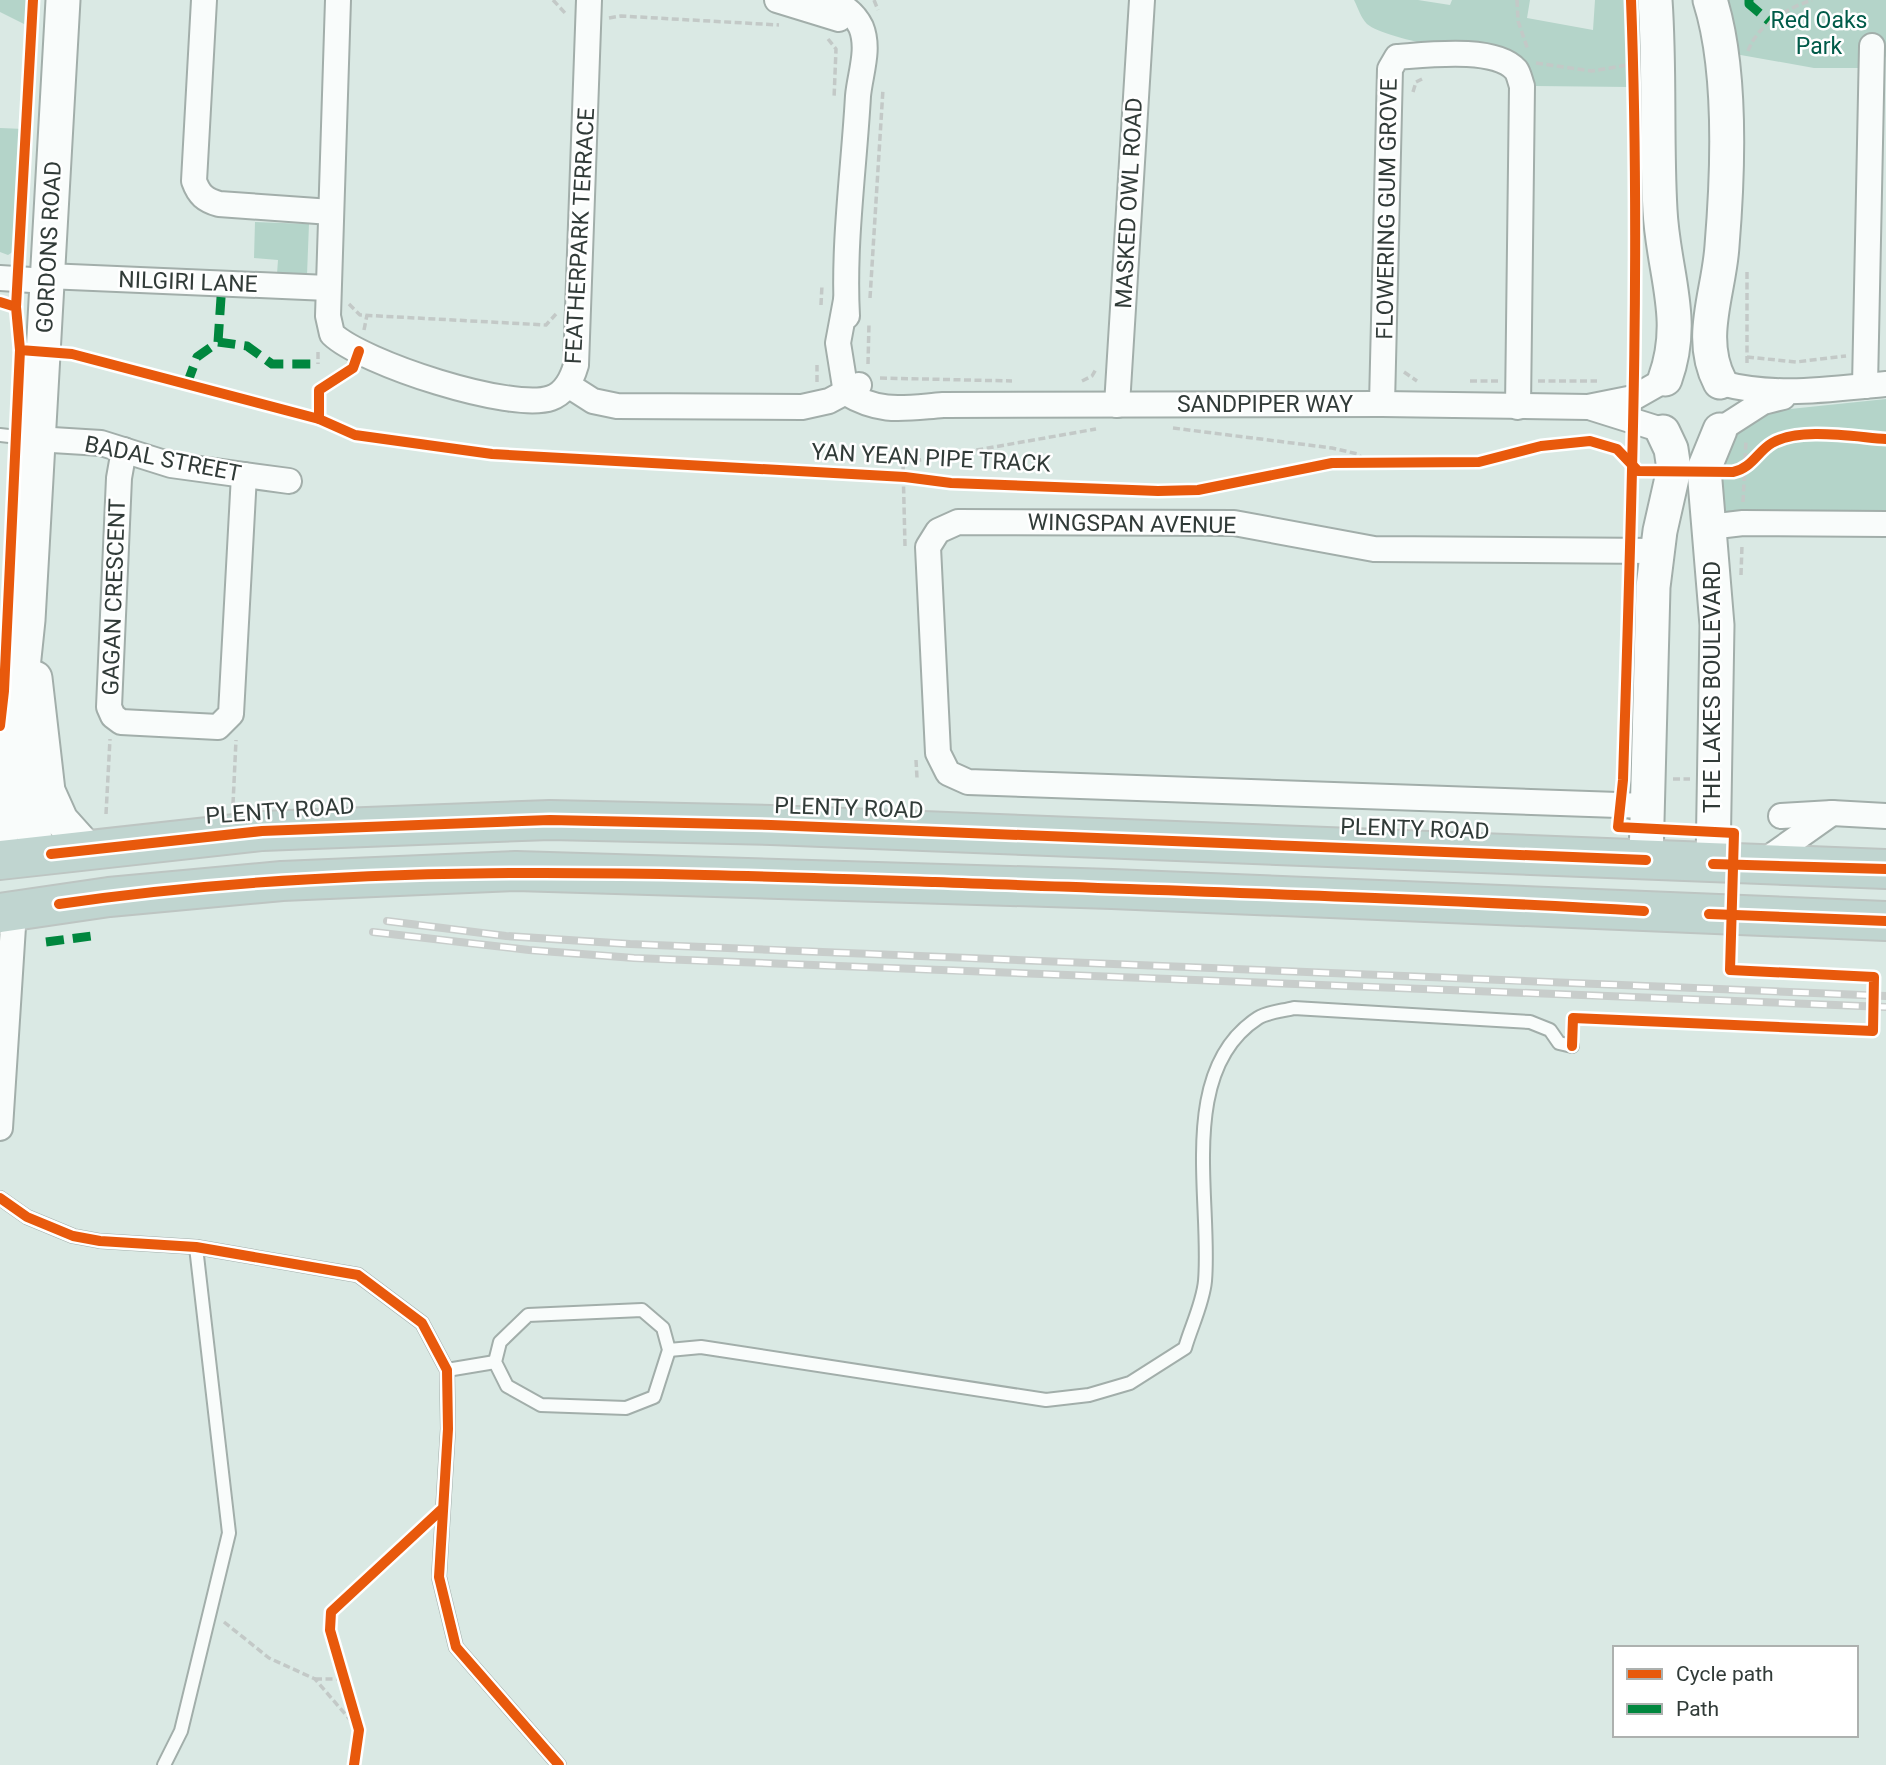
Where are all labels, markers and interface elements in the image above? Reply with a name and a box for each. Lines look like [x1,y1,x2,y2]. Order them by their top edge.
park label: Red Oaks Park [1771,7,1867,60]
street label: FLOWERING GUM GROVE [1371,78,1403,340]
street label: MASKED OWL ROAD [1110,97,1148,309]
street label: FEATHERPARK TERRACE [560,107,600,365]
street label: GORDONS ROAD [31,160,67,334]
street label: NILGIRI LANE [118,266,258,298]
street label: SANDPIPER WAY [1177,391,1353,418]
street label: BADAL STREET [82,431,244,487]
street label: YAN YEAN PIPE TRACK [811,438,1052,478]
street label: GAGAN CRESCENT [97,498,131,696]
street label: WINGSPAN AVENUE [1027,509,1237,539]
street label: THE LAKES BOULEVARD [1699,561,1726,813]
street label: PLENTY ROAD [205,792,355,830]
street label: PLENTY ROAD [774,792,924,824]
street label: PLENTY ROAD [1340,813,1490,845]
legend [1613,1646,1858,1737]
text: Cycle path [1676,1662,1774,1686]
text: Path [1676,1697,1719,1721]

